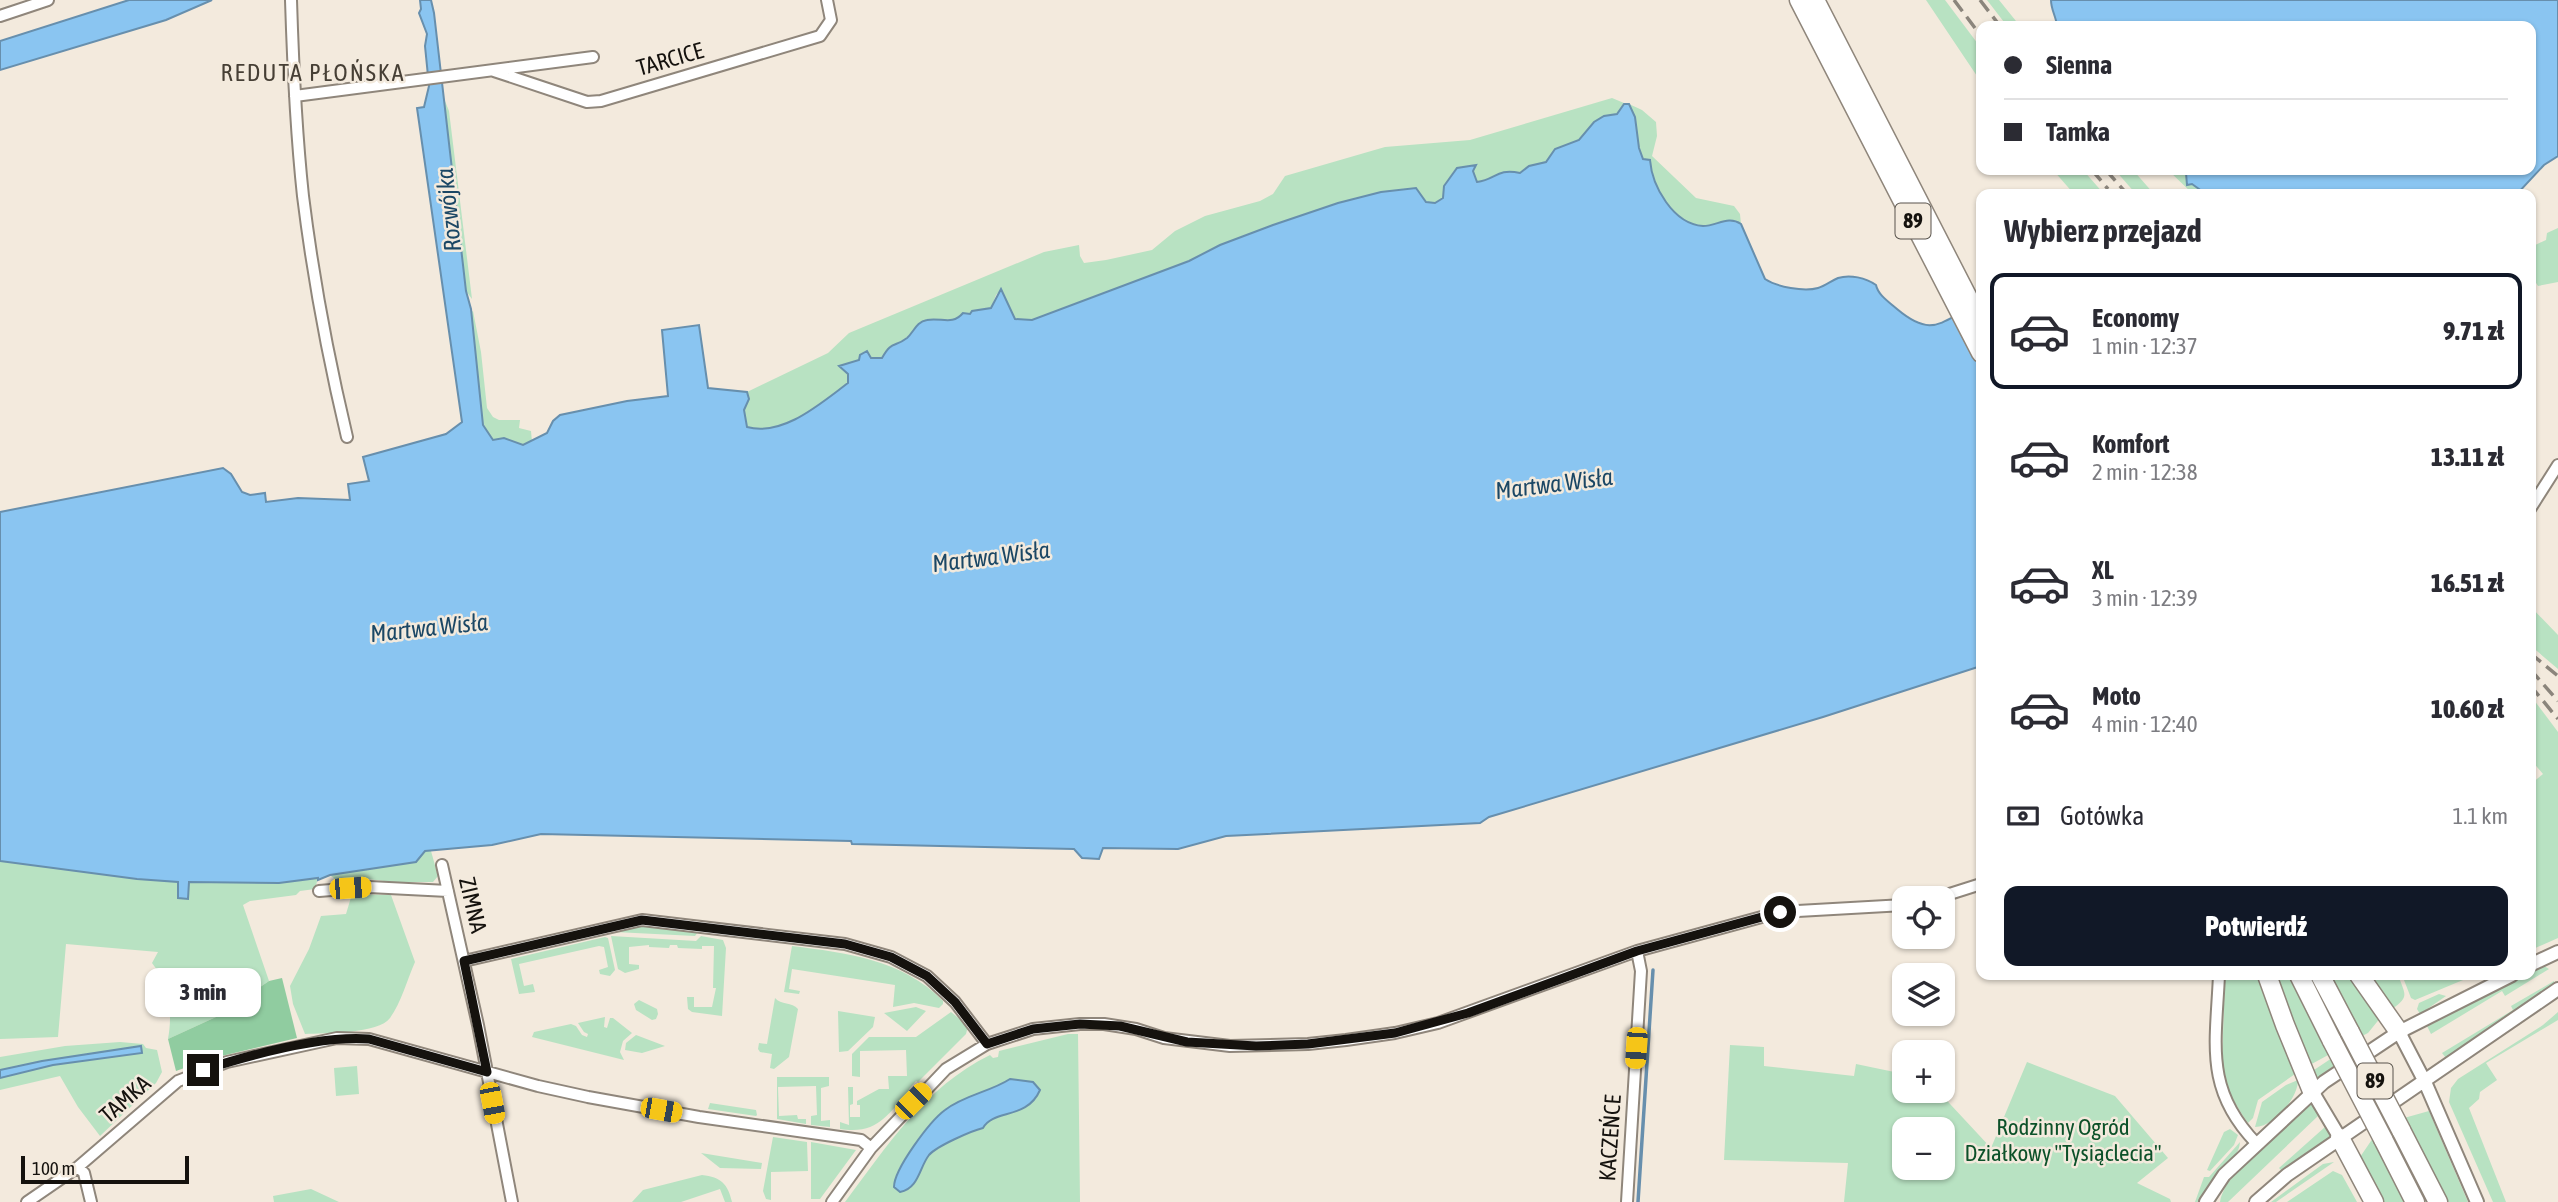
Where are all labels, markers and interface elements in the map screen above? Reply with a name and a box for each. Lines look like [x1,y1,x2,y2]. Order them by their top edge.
street label: TARCICE [634,37,706,81]
text: Sienna [2046,50,2112,80]
district label: REDUTA PŁOŃSKA [221,59,405,86]
text: Tamka [2046,117,2110,147]
water label: Rozwójka [431,167,466,253]
road number: 89 [1896,204,1930,238]
text: Wybierz przejazd [2004,212,2202,249]
icon: car [2008,300,2071,363]
text: Economy [2092,303,2179,333]
text: 9.71 zł [2443,316,2504,346]
text: 1 min · 12:37 [2092,333,2198,359]
icon: car [2008,426,2071,489]
text: Komfort [2092,429,2169,459]
text: 13.11 zł [2431,442,2504,472]
text: 2 min · 12:38 [2092,459,2198,485]
water label: Martwa Wisła [1494,463,1614,504]
water label: Martwa Wisła [931,536,1051,577]
icon: car [2008,552,2071,615]
text: XL [2092,555,2114,585]
text: 16.51 zł [2431,568,2504,598]
text: 3 min · 12:39 [2092,585,2198,611]
water label: Martwa Wisła [369,608,489,647]
icon: car [2008,678,2071,741]
text: Moto [2092,681,2141,711]
text: 10.60 zł [2431,694,2504,724]
text: 4 min · 12:40 [2092,711,2198,737]
icon: cash [2004,797,2042,835]
text: Gotówka [2060,801,2144,831]
text: 1.1 km [2452,803,2508,829]
street label: ZIMNA [454,875,492,936]
car [329,876,372,900]
map controls [1892,886,1955,1180]
button: locate [1892,886,1955,949]
button: Potwierdź [2004,886,2508,966]
route start [1764,896,1796,928]
button: layers [1892,963,1955,1026]
callout: 3 min [145,968,261,1018]
text: 3 min [180,979,226,1005]
car [1625,1026,1648,1070]
button: + [1892,1040,1955,1103]
route end [187,1054,219,1086]
road number: 89 [2358,1064,2392,1098]
street label: TAMKA [94,1070,156,1128]
car [891,1079,936,1123]
car [478,1080,507,1126]
street label: KACZEŃCE [1594,1094,1626,1182]
car [639,1096,684,1124]
park label: Rodzinny Ogród Działkowy "Tysiąclecia" [1965,1114,2161,1166]
button: − [1892,1117,1955,1180]
scale bar [21,1153,189,1185]
text: 100 m [32,1157,75,1179]

